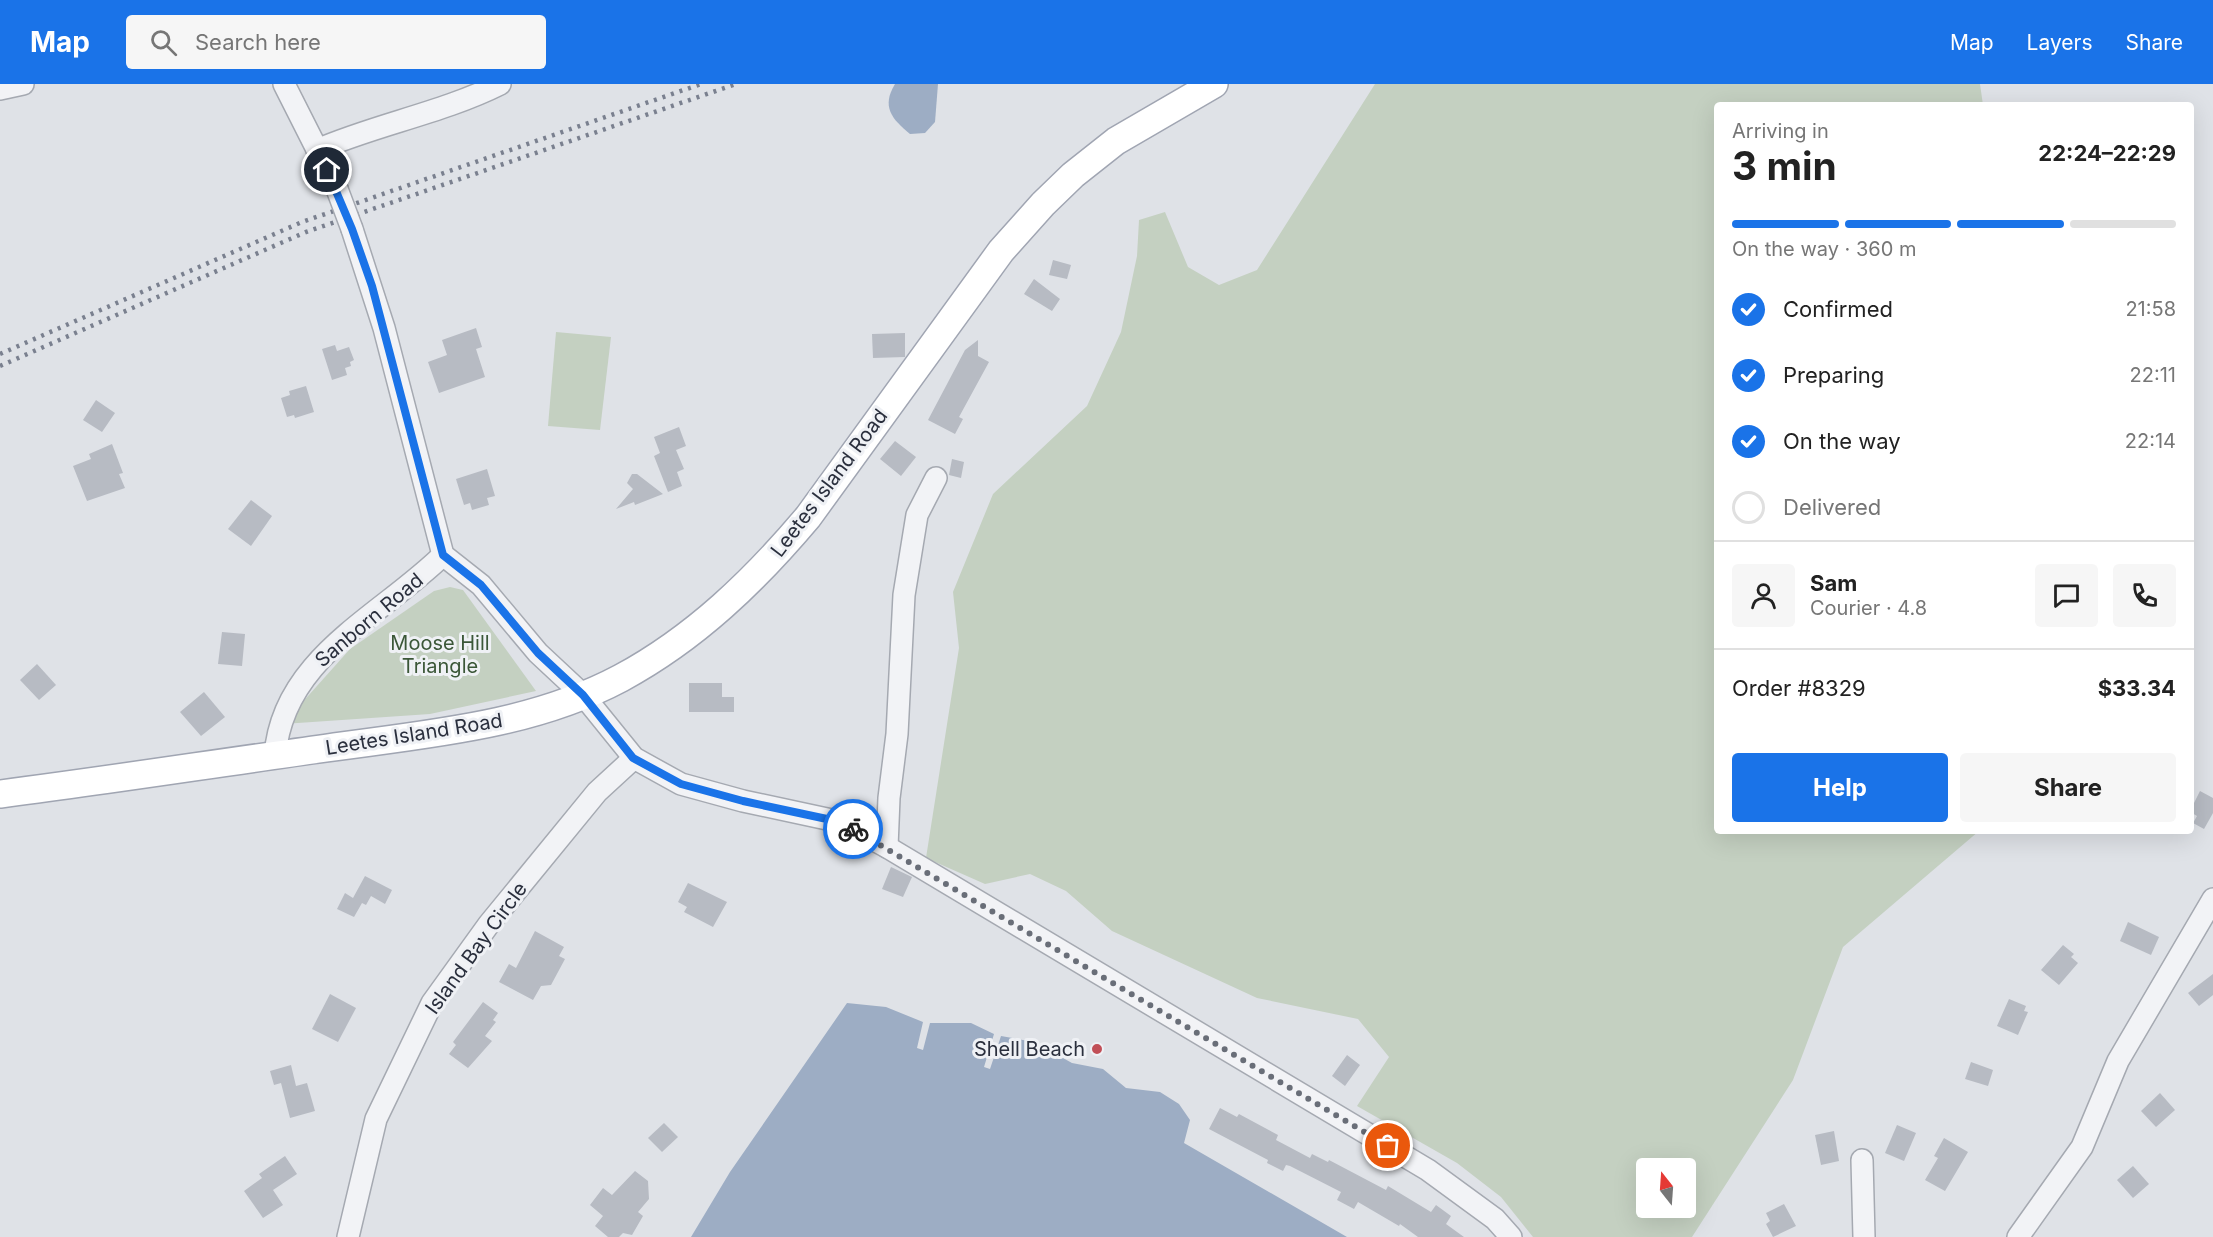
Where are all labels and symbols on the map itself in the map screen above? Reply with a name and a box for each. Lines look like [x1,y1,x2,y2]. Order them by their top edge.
pin [301,144,352,195]
street label: Leetes Island Road [766,404,892,562]
street label: Sanborn Road [310,568,428,672]
park label: Moose Hill Triangle [390,631,490,678]
street label: Leetes Island Road [324,708,504,760]
courier [823,799,883,859]
street label: Island Bay Circle [420,877,532,1019]
place label: Shell Beach [974,1037,1085,1061]
marker: Shell Beach [1090,1042,1104,1056]
pin [1362,1120,1413,1171]
north arrow [1636,1158,1696,1218]

